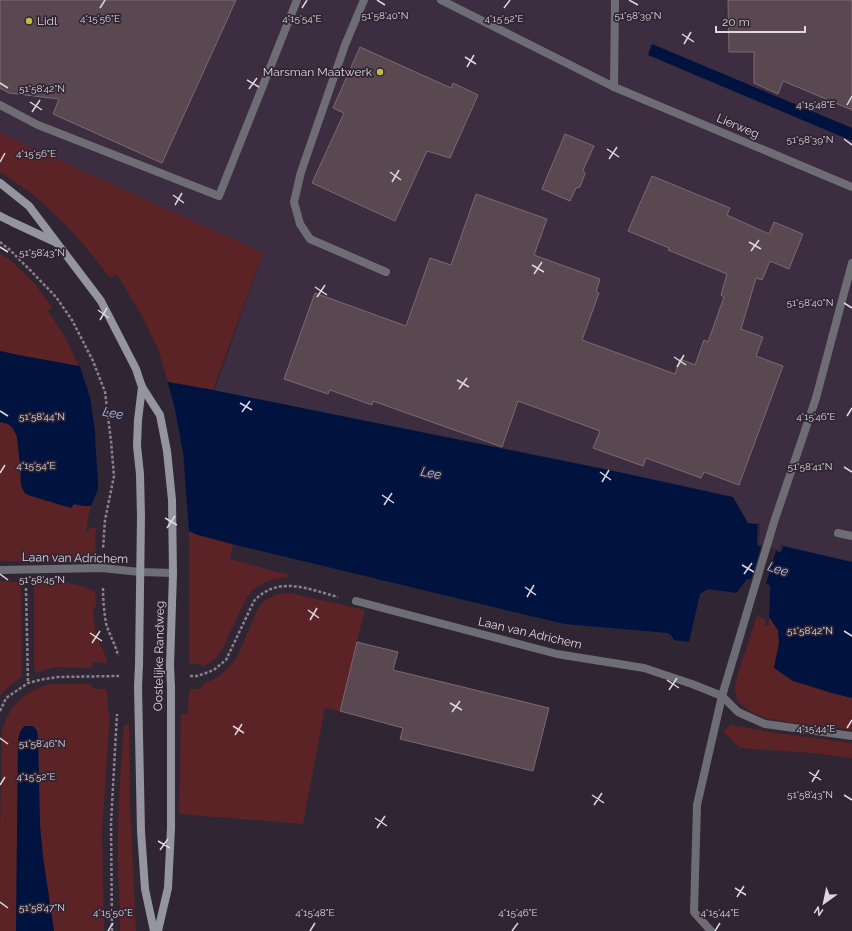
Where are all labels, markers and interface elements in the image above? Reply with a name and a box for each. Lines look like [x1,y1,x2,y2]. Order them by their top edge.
scale bar [716,8,805,34]
text: 51°58'40"N [362,10,408,21]
text: 51°58'39"N [615,10,661,21]
text: 4°15'56"E [80,13,120,24]
text: 4°15'54"E [282,13,322,24]
text: 4°15'52"E [484,13,524,24]
place label: Lidl [37,14,58,28]
text: 20 m [722,15,750,29]
marker: Lidl [24,16,34,26]
place label: Marsman Maatwerk [263,65,373,79]
marker: Marsman Maatwerk [375,67,385,77]
text: 51°58'42"N [19,83,65,94]
text: 4°15'48"E [796,99,836,110]
street label: Lierweg [715,111,761,141]
text: 51°58'39"N [787,134,833,145]
text: 4°15'56"E [16,148,56,159]
text: 51°58'43"N [19,247,65,258]
text: 51°58'40"N [787,297,833,308]
water label: Lee [101,404,125,422]
text: 51°58'44"N [19,411,65,422]
text: 4°15'46"E [796,411,836,422]
text: 4°15'54"E [16,460,56,471]
text: 51°58'41"N [788,461,832,472]
water label: Lee [419,464,443,482]
street label: Laan van Adrichem [22,550,128,566]
water label: Lee [766,559,790,579]
text: 51°58'45"N [19,574,65,585]
street label: Oostelijke Randweg [151,601,167,711]
street label: Laan van Adrichem [477,614,583,652]
text: 51°58'42"N [787,625,833,636]
text: 4°15'44"E [797,723,835,734]
text: 51°58'46"N [19,738,65,749]
text: 4°15'52"E [16,771,56,782]
text: 51°58'43"N [787,789,833,800]
north arrow [804,883,844,923]
text: 51°58'47"N [19,902,65,913]
text: N [812,903,826,919]
text: 4°15'50"E [93,907,133,918]
text: 4°15'48"E [295,907,335,918]
text: 4°15'46"E [498,907,538,918]
text: 4°15'44"E [701,907,739,918]

